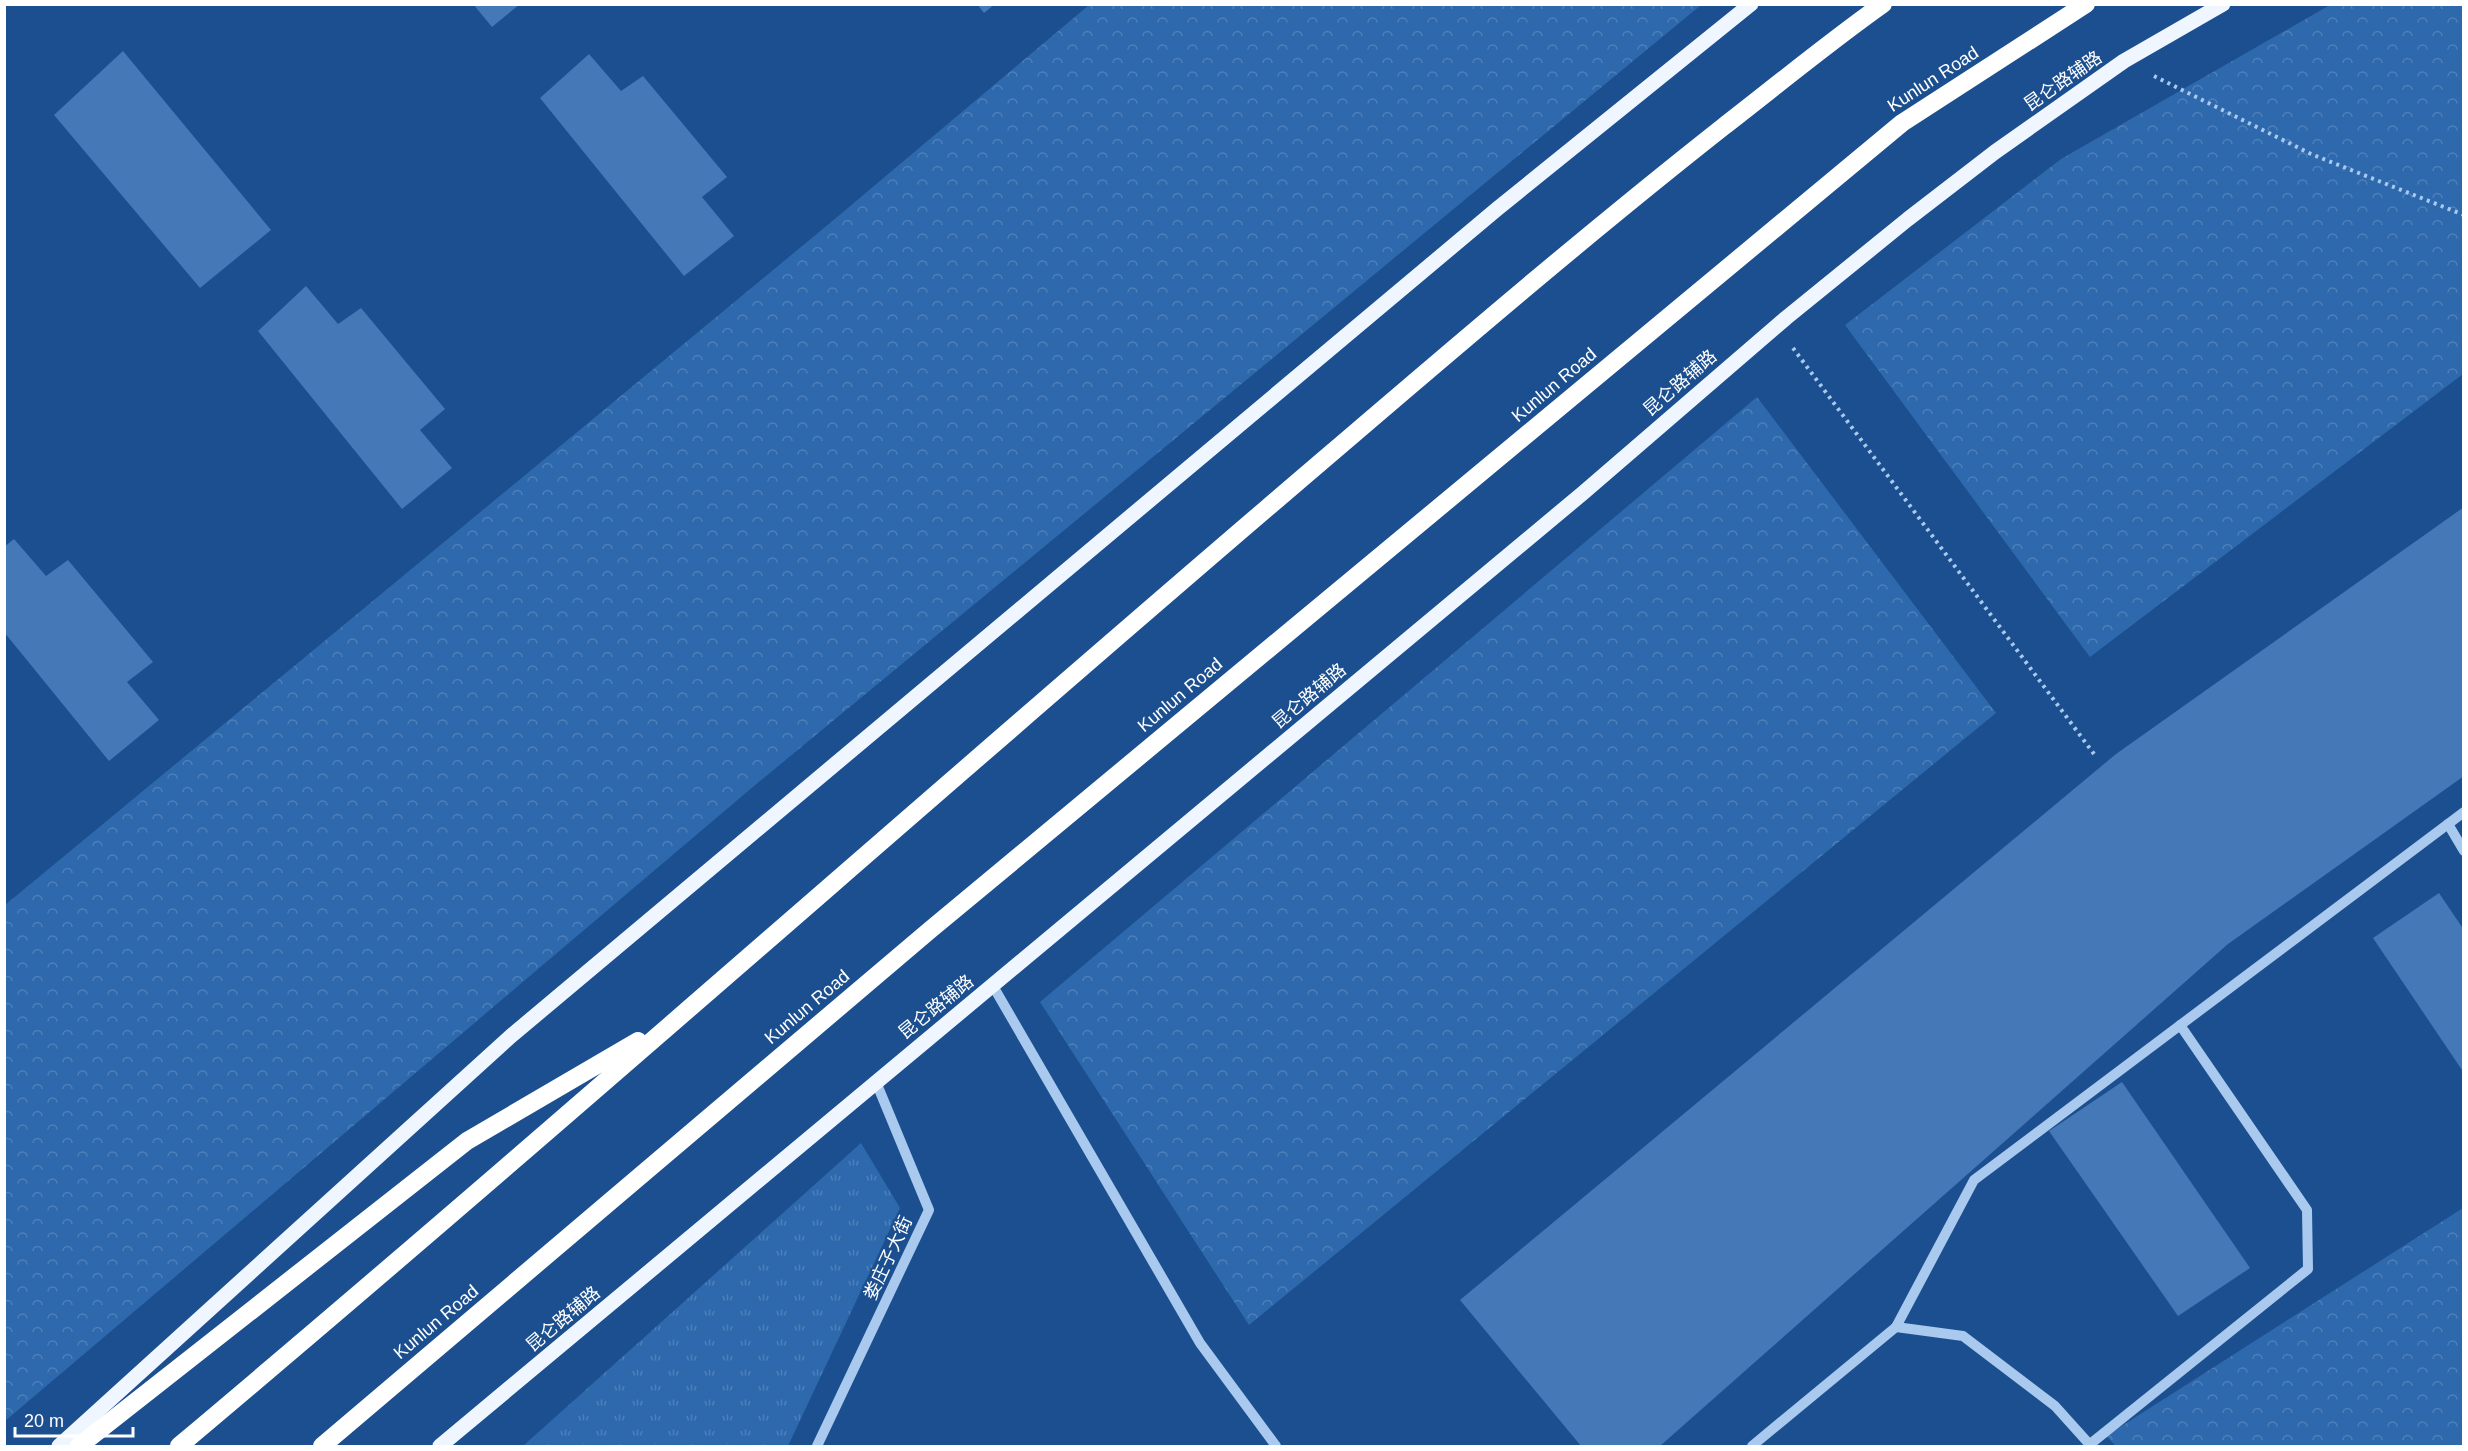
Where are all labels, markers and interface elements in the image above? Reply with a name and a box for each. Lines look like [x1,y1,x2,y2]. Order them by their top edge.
street label: Kunlun Road [1884,42,1982,116]
street label: 昆仑路辅路 [2020,47,2106,115]
street label: Kunlun Road [1508,344,1600,426]
street label: 昆仑路辅路 [1639,346,1721,420]
street label: Kunlun Road [1134,654,1226,736]
street label: 昆仑路辅路 [1268,659,1350,733]
street label: Kunlun Road [761,966,853,1048]
street label: 昆仑路辅路 [895,971,977,1043]
street label: 娄庄子大街 [860,1213,916,1303]
street label: Kunlun Road [390,1281,482,1363]
street label: 昆仑路辅路 [522,1282,604,1356]
scale bar [15,1400,134,1438]
text: 20 m [24,1411,64,1431]

